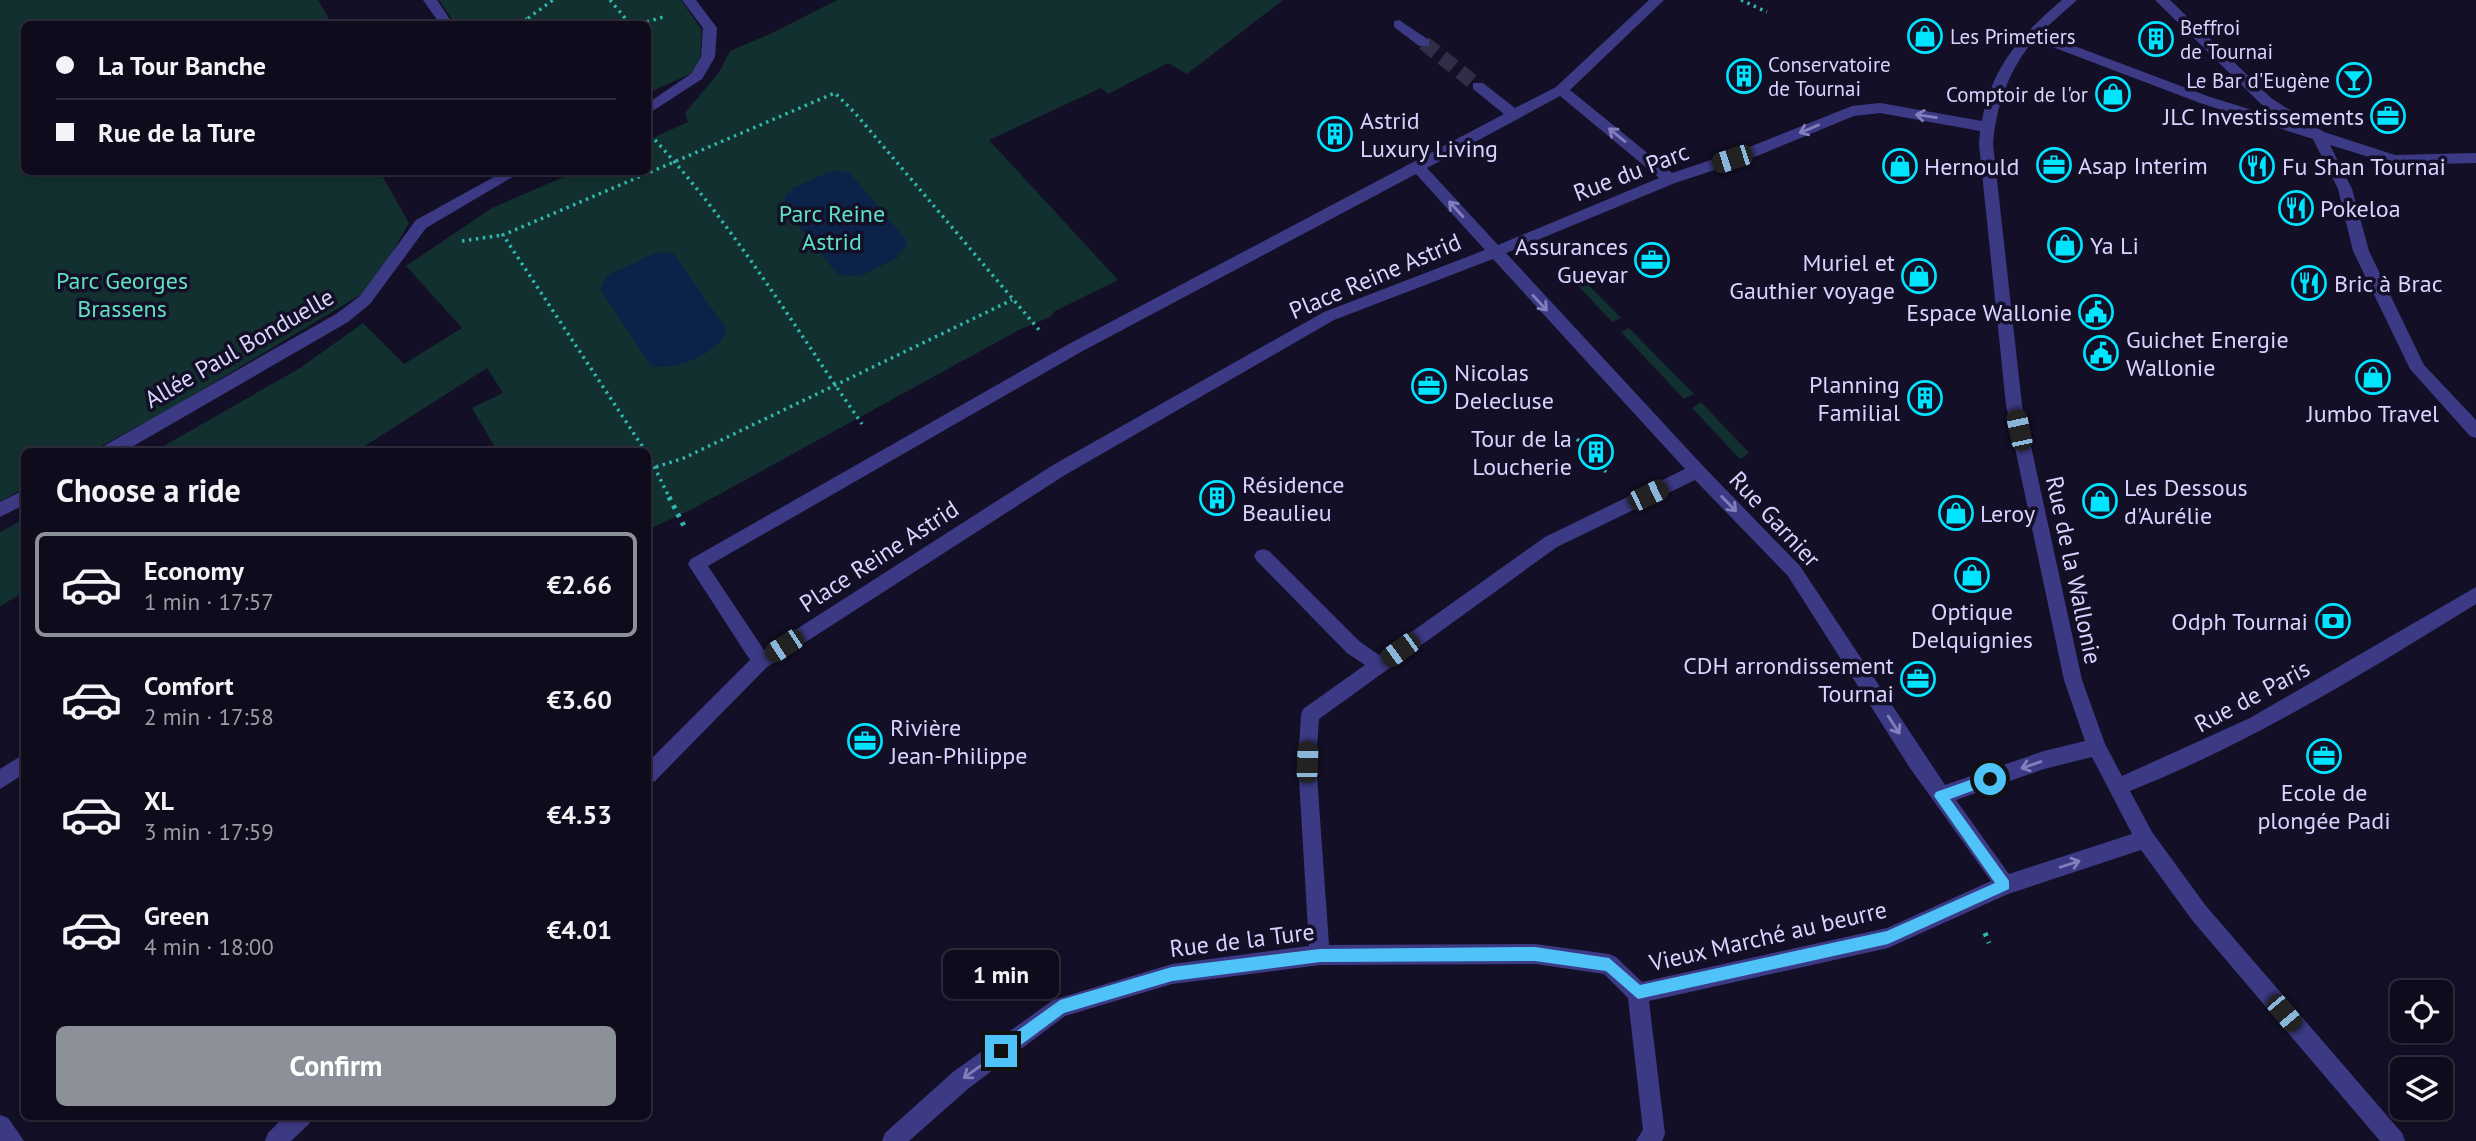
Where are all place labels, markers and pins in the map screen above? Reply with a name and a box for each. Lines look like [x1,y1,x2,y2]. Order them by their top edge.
place label: Beffroi de Tournai [2180,14,2273,65]
shop icon: Les Primetiers [1906,17,1944,55]
building icon: Beffroi de Tournai [2137,20,2175,58]
place label: Les Primetiers [1950,23,2076,50]
place label: Conservatoire de Tournai [1768,51,1891,102]
building icon: Conservatoire de Tournai [1725,57,1763,95]
bar icon: Le Bar d'Eugène [2335,61,2373,99]
place label: Le Bar d'Eugène [2186,67,2330,94]
shop icon: Comptoir de l'or [2094,75,2132,113]
place label: Comptoir de l'or [1946,81,2088,108]
office icon: JLC Investissements [2369,97,2407,135]
place label: JLC Investissements [2162,101,2364,132]
place label: Astrid Luxury Living [1360,105,1498,164]
building icon: Astrid Luxury Living [1316,115,1354,153]
office icon: Asap Interim [2035,146,2073,184]
shop icon: Hernould [1881,147,1919,185]
restaurant icon: Fu Shan Tournai [2238,147,2276,185]
place label: Asap Interim [2078,150,2208,181]
place label: Hernould [1924,151,2019,182]
place label: Fu Shan Tournai [2282,151,2446,182]
restaurant icon: Pokeloa [2277,189,2315,227]
place label: Pokeloa [2320,193,2401,224]
shop icon: Ya Li [2046,226,2084,264]
place label: Ya Li [2090,230,2139,261]
place label: Assurances Guevar [1515,231,1628,290]
office icon: Assurances Guevar [1633,241,1671,279]
place label: Muriel et Gauthier voyage [1729,247,1895,306]
shop icon: Muriel et Gauthier voyage [1900,257,1938,295]
restaurant icon: Bric à Brac [2290,264,2328,302]
place label: Bric à Brac [2334,268,2443,299]
public building icon: Espace Wallonie [2077,293,2115,331]
place label: Espace Wallonie [1906,297,2072,328]
place label: Guichet Energie Wallonie [2126,324,2289,383]
public building icon: Guichet Energie Wallonie [2082,334,2120,372]
place label: Nicolas Delecluse [1454,357,1554,416]
shop icon: Jumbo Travel [2354,358,2392,396]
office icon: Nicolas Delecluse [1410,367,1448,405]
place label: Planning Familial [1809,369,1900,428]
building icon: Planning Familial [1906,379,1944,417]
place label: Jumbo Travel [2306,398,2439,429]
place label: Tour de la Loucherie [1471,423,1572,482]
building icon: Tour de la Loucherie [1577,433,1615,471]
place label: Résidence Beaulieu [1242,469,1345,528]
place label: Les Dessous d'Aurélie [2124,472,2248,531]
building icon: Résidence Beaulieu [1198,479,1236,517]
shop icon: Les Dessous d'Aurélie [2081,482,2119,520]
shop icon: Leroy [1937,494,1975,532]
place label: Leroy [1980,498,2035,529]
shop icon: Optique Delquignies [1953,556,1991,594]
place label: Optique Delquignies [1911,596,2033,655]
bank icon: Odph Tournai [2314,602,2352,640]
place label: Odph Tournai [2171,606,2308,637]
place label: CDH arrondissement Tournai [1683,650,1894,709]
office icon: CDH arrondissement Tournai [1899,660,1937,698]
place label: Rivière Jean-Philippe [889,712,1027,771]
office icon: Rivière Jean-Philippe [846,722,884,760]
office icon: Ecole de plongée Padi [2305,737,2343,775]
place label: Ecole de plongée Padi [2257,777,2391,836]

